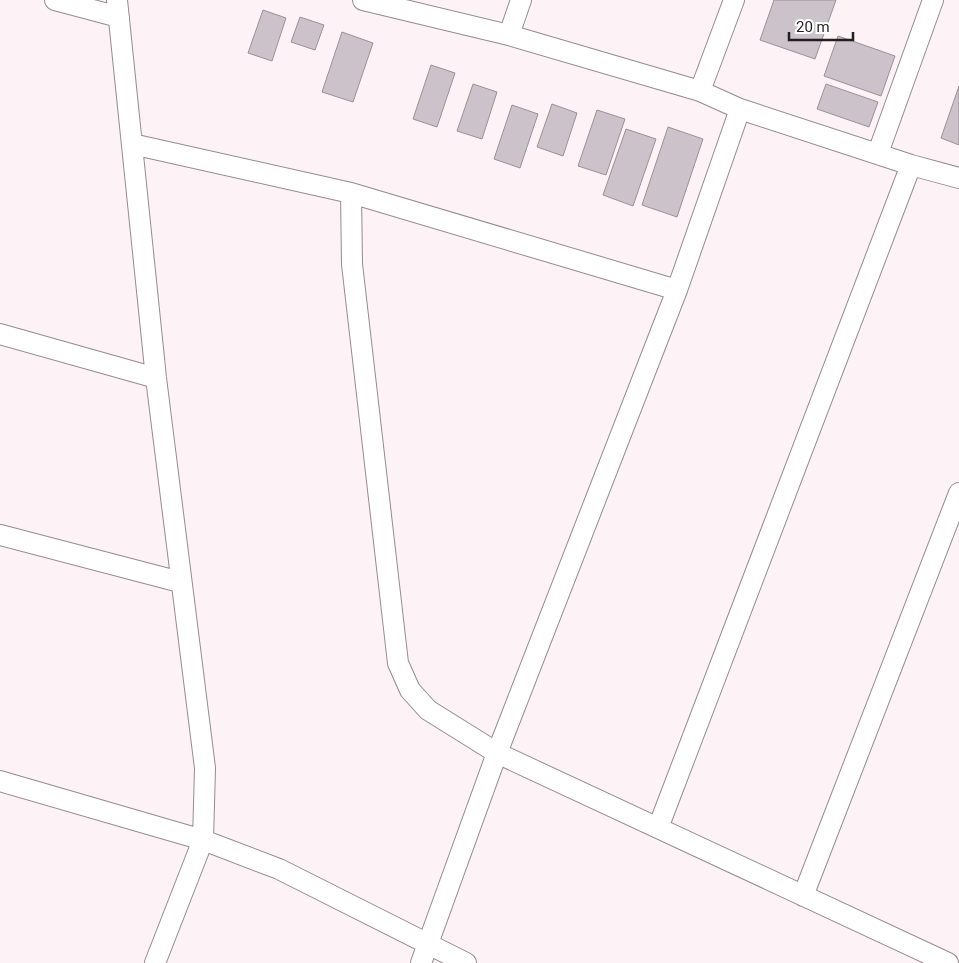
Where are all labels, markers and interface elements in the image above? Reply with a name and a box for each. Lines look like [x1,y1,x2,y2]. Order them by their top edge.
scale bar [789,10,853,42]
text: 20 m [796,18,830,36]

